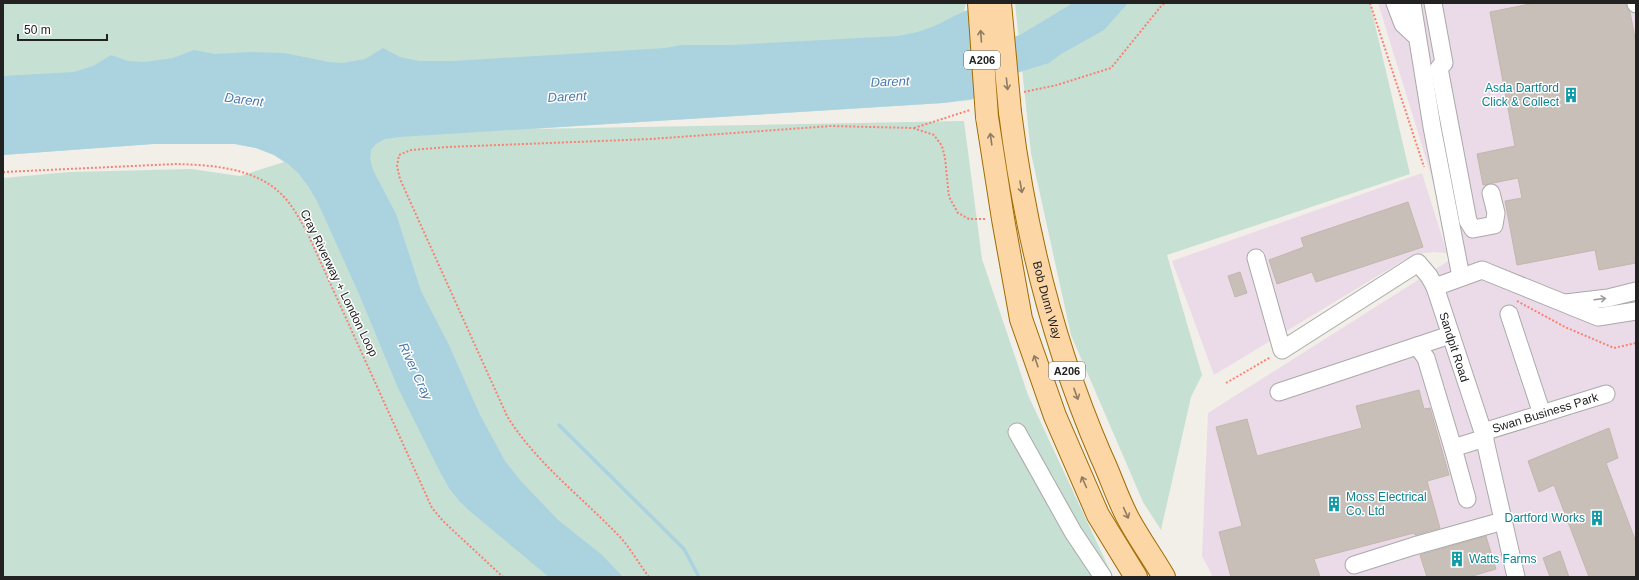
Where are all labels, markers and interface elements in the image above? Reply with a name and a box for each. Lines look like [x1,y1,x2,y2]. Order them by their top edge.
scale bar [18,16,107,42]
text: 50 m [24,23,51,37]
one-way arrow [977,30,984,43]
road number: A206 [964,51,1000,69]
water label: Darent [870,73,911,90]
one-way arrow [1004,77,1011,90]
place label: Asda Dartford Click & Collect [1482,81,1560,109]
building icon: Asda Dartford Click & Collect [1562,86,1580,104]
water label: Darent [547,88,588,105]
water label: Darent [224,90,266,109]
one-way arrow [987,133,995,146]
one-way arrow [1017,180,1025,193]
street label: Cray Riverway + London Loop [297,207,381,359]
street label: Bob Dunn Way [1030,260,1064,341]
one-way arrow [1593,295,1606,302]
street label: Sandpit Road [1436,310,1472,384]
water label: River Cray [396,340,436,404]
one-way arrow [1031,355,1039,367]
road number: A206 [1049,362,1085,380]
one-way arrow [1072,387,1080,399]
street label: Swan Business Park [1490,390,1601,436]
one-way arrow [1080,476,1087,488]
place label: Moss Electrical Co. Ltd [1346,490,1427,518]
building icon: Moss Electrical Co. Ltd [1325,495,1343,513]
one-way arrow [1123,507,1130,519]
building icon: Dartford Works [1588,509,1606,527]
place label: Dartford Works [1505,511,1585,525]
building icon: Watts Farms [1448,550,1466,568]
place label: Watts Farms [1469,552,1537,566]

